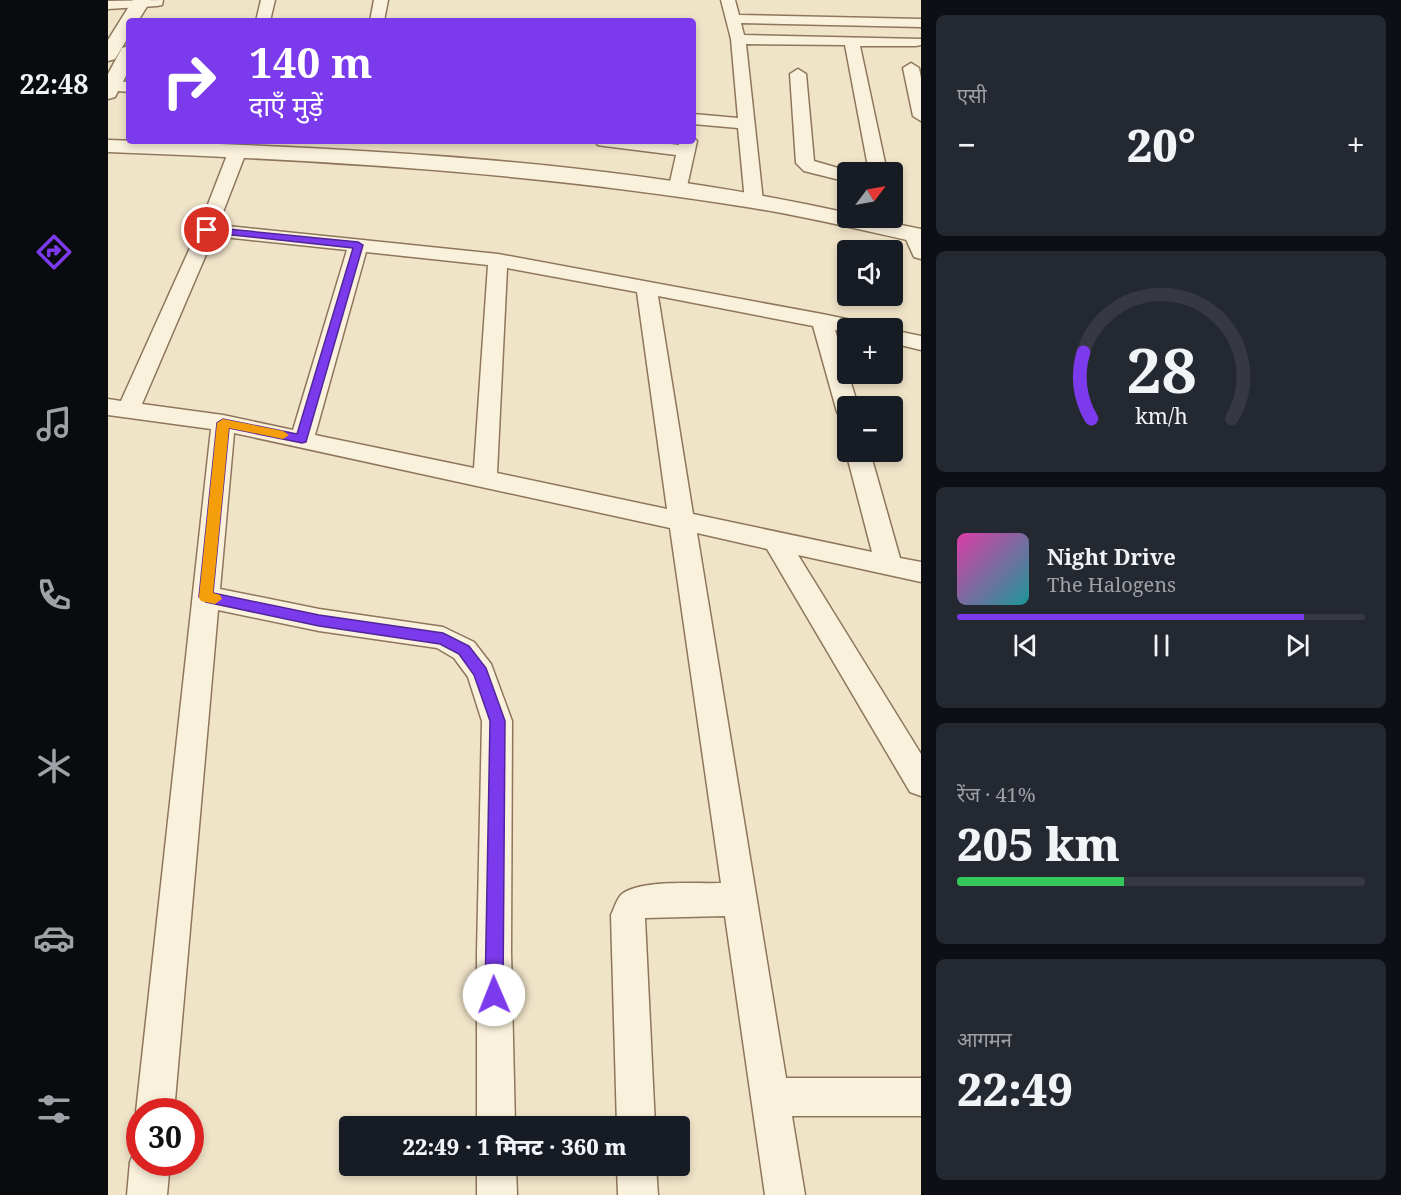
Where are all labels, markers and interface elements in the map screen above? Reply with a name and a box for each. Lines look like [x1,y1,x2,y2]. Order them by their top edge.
text: 140 m [249,33,373,90]
icon: right [150,42,228,120]
text: 22:48 [19,65,89,102]
text: एसी [957,82,987,109]
text: दाएँ मुड़ें [249,87,323,124]
text: 20° [1127,114,1196,175]
text: − [957,122,976,167]
text: + [1347,122,1365,167]
north arrow [837,162,903,228]
map controls [837,162,903,462]
pin [181,204,232,255]
icon: arrive [190,213,223,246]
icon: directions [33,231,75,273]
button: sound [837,240,903,306]
button: + [837,318,903,384]
text: 28 [1126,326,1196,411]
button: − [837,396,903,462]
text: km/h [1135,401,1188,430]
icon: music [33,403,75,445]
text: Night Drive [1047,541,1176,571]
text: The Halogens [1047,571,1176,598]
icon: phone [33,574,75,616]
icon: previous [1009,629,1042,662]
icon: pause [1145,629,1178,662]
icon: next [1281,629,1314,662]
icon: climate [33,745,75,787]
text: रेंज · 41% [957,781,1036,808]
text: 205 km [957,813,1120,874]
icon: car [33,917,75,959]
position arrow [462,963,526,1027]
text: आगमन [957,1026,1012,1053]
text: 22:49 [957,1058,1073,1119]
icon: filters [33,1088,75,1130]
speed limit sign: 30 [126,1098,204,1176]
text: 22:49 · 1 मिनट · 360 m [402,1131,627,1161]

